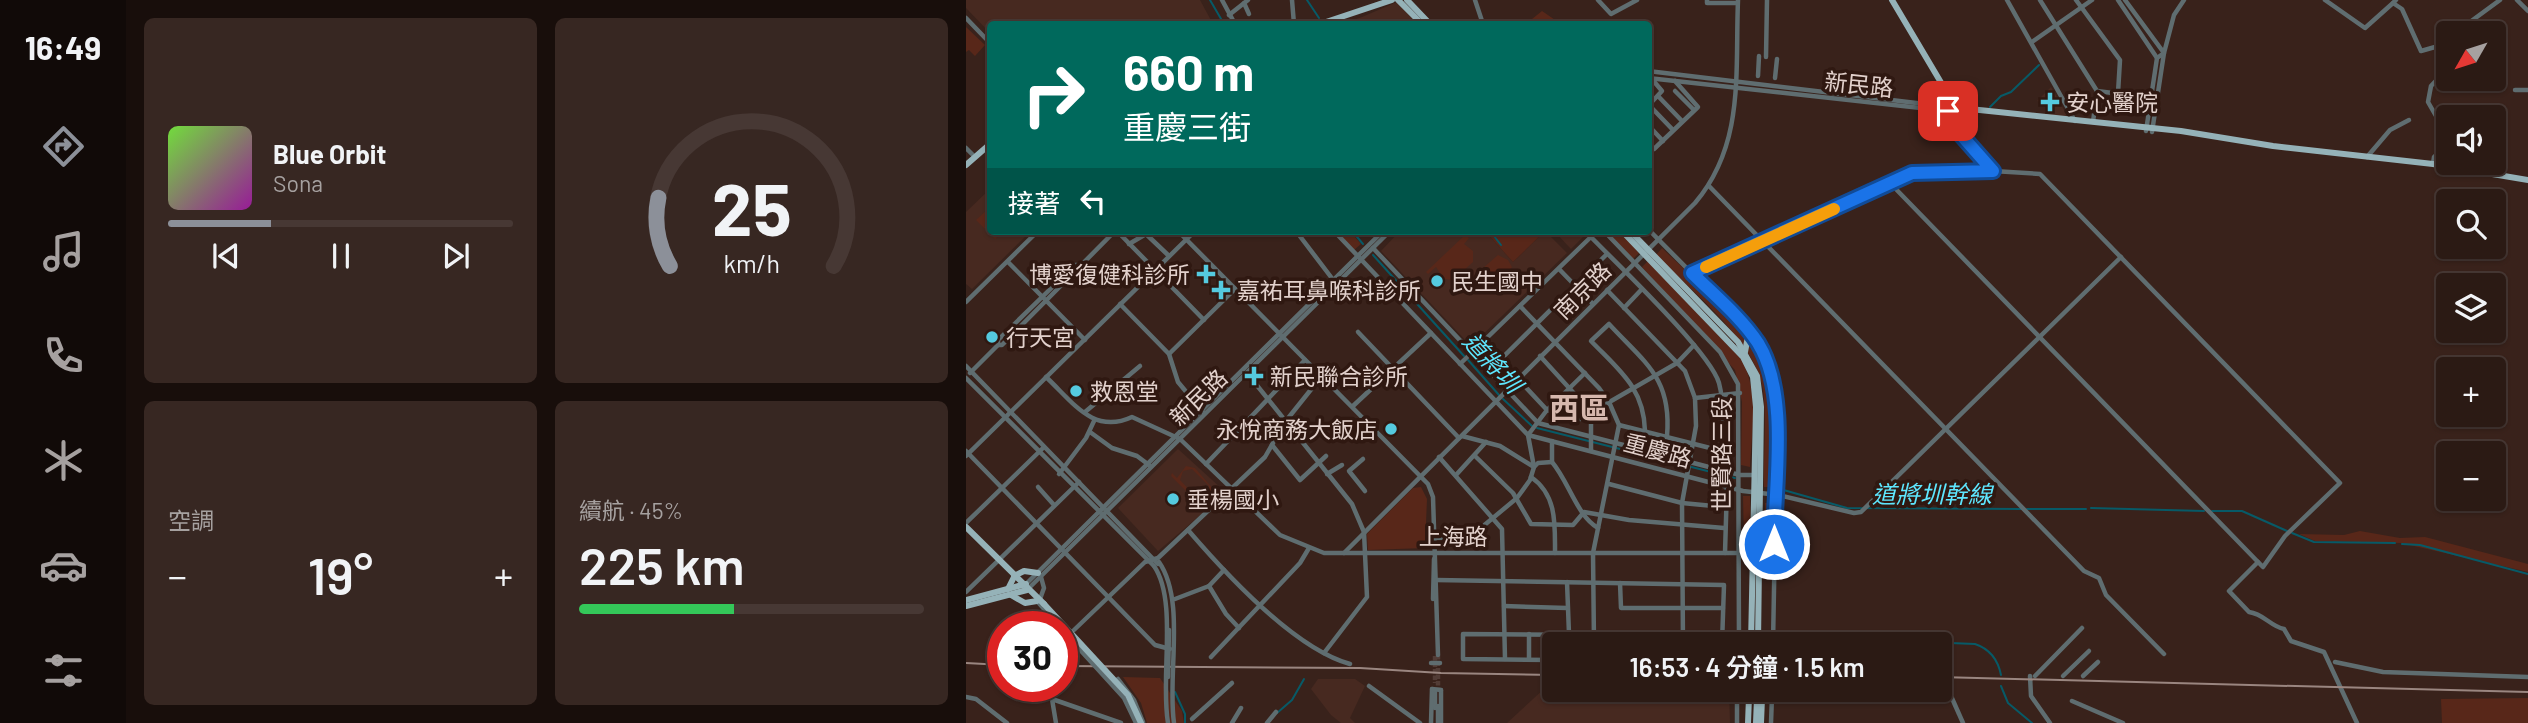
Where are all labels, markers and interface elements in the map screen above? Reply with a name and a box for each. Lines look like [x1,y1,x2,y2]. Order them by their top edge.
north arrow [2436,21,2506,91]
map controls [2436,21,2506,511]
text: 16:49 [25,28,101,66]
text: 660 m [1123,42,1254,101]
icon: right [1008,49,1099,140]
street label: 新民路 [1823,66,1895,102]
pin [1918,81,1978,141]
place label: 安心醫院 [2066,88,2158,116]
icon: arrive [1929,92,1967,130]
marker: 安心醫院 [2040,92,2060,112]
button: sound [2436,105,2506,175]
text: 重慶三街 [1123,107,1251,145]
icon: directions [39,122,88,171]
text: Blue Orbit [273,138,386,169]
text: 25 [711,164,792,252]
text: Sona [273,169,323,197]
icon: left [1074,182,1112,220]
text: 接著 [1008,187,1060,218]
button: search [2436,189,2506,259]
icon: music [39,227,88,276]
icon: previous [207,237,245,275]
icon: pause [322,237,360,275]
icon: next [437,237,475,275]
text: km/h [723,248,780,278]
street label: 南京路 [1548,256,1616,324]
place label: 博愛復健科診所 [1029,260,1190,288]
marker: 博愛復健科診所 [1196,264,1216,284]
place label: 民生國中 [1451,267,1543,295]
marker: 民生國中 [1429,273,1445,289]
button: layers [2436,273,2506,343]
place label: 嘉祐耳鼻喉科診所 [1237,276,1421,304]
marker: 嘉祐耳鼻喉科診所 [1211,280,1231,300]
place label: 行天宮 [1006,323,1075,351]
water label: 道將圳 [1458,326,1530,400]
marker: 行天宮 [984,329,1000,345]
icon: phone [39,331,88,380]
button: + [2436,357,2506,427]
place label: 新民聯合診所 [1270,362,1408,390]
street label: 新民路 [1163,363,1233,431]
marker: 新民聯合診所 [1244,366,1264,386]
place label: 救恩堂 [1090,377,1159,405]
marker: 救恩堂 [1068,383,1084,399]
district label: 西區 [1549,389,1609,425]
street label: 世賢路三段 [1707,397,1735,512]
place label: 永悅商務大飯店 [1216,415,1377,443]
marker: 永悅商務大飯店 [1383,421,1399,437]
street label: 重慶路 [1621,428,1695,472]
icon: climate [39,436,88,485]
button: − [2436,441,2506,511]
water label: 道將圳幹線 [1872,479,1995,508]
place label: 垂楊國小 [1187,485,1279,513]
marker: 垂楊國小 [1165,491,1181,507]
text: 續航 · 45% [579,496,683,524]
text: 空調 [168,506,214,534]
position arrow [1737,507,1811,581]
street label: 上海路 [1419,522,1488,550]
text: 225 km [579,533,745,595]
icon: car [39,541,88,590]
text: 19° [308,543,373,605]
text: − [168,552,187,598]
text: + [494,552,513,598]
speed limit sign: 30 [987,611,1078,702]
icon: filters [39,646,88,695]
text: 16:53 · 4 分鐘 · 1.5 km [1629,651,1865,682]

